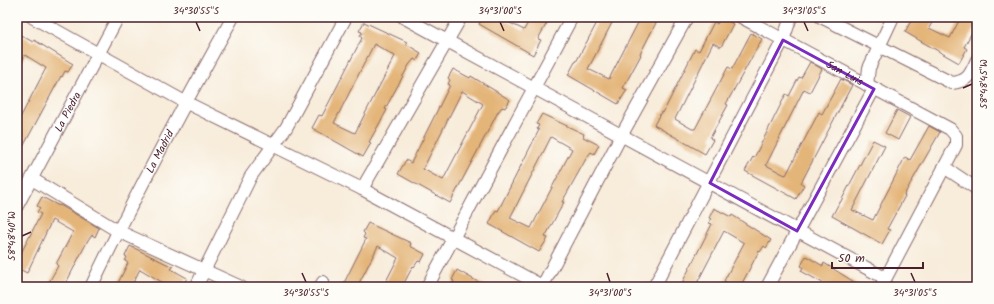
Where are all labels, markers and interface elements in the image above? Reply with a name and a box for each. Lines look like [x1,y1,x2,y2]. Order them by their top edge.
text: 34°30'55"S [173,3,220,19]
text: 34°31'00"S [478,3,522,19]
text: 34°31'05"S [782,3,827,19]
street label: San Luis [823,56,867,91]
text: 58°48'45"W [976,59,992,109]
street label: La Piedra [50,89,87,136]
street label: La Madrid [142,126,180,177]
text: 58°48'40"W [4,211,20,261]
scale bar [832,244,923,270]
text: 50 m [838,249,865,268]
text: 34°30'55"S [283,285,330,301]
text: 34°31'00"S [588,285,632,301]
text: 34°31'05"S [893,285,938,301]

